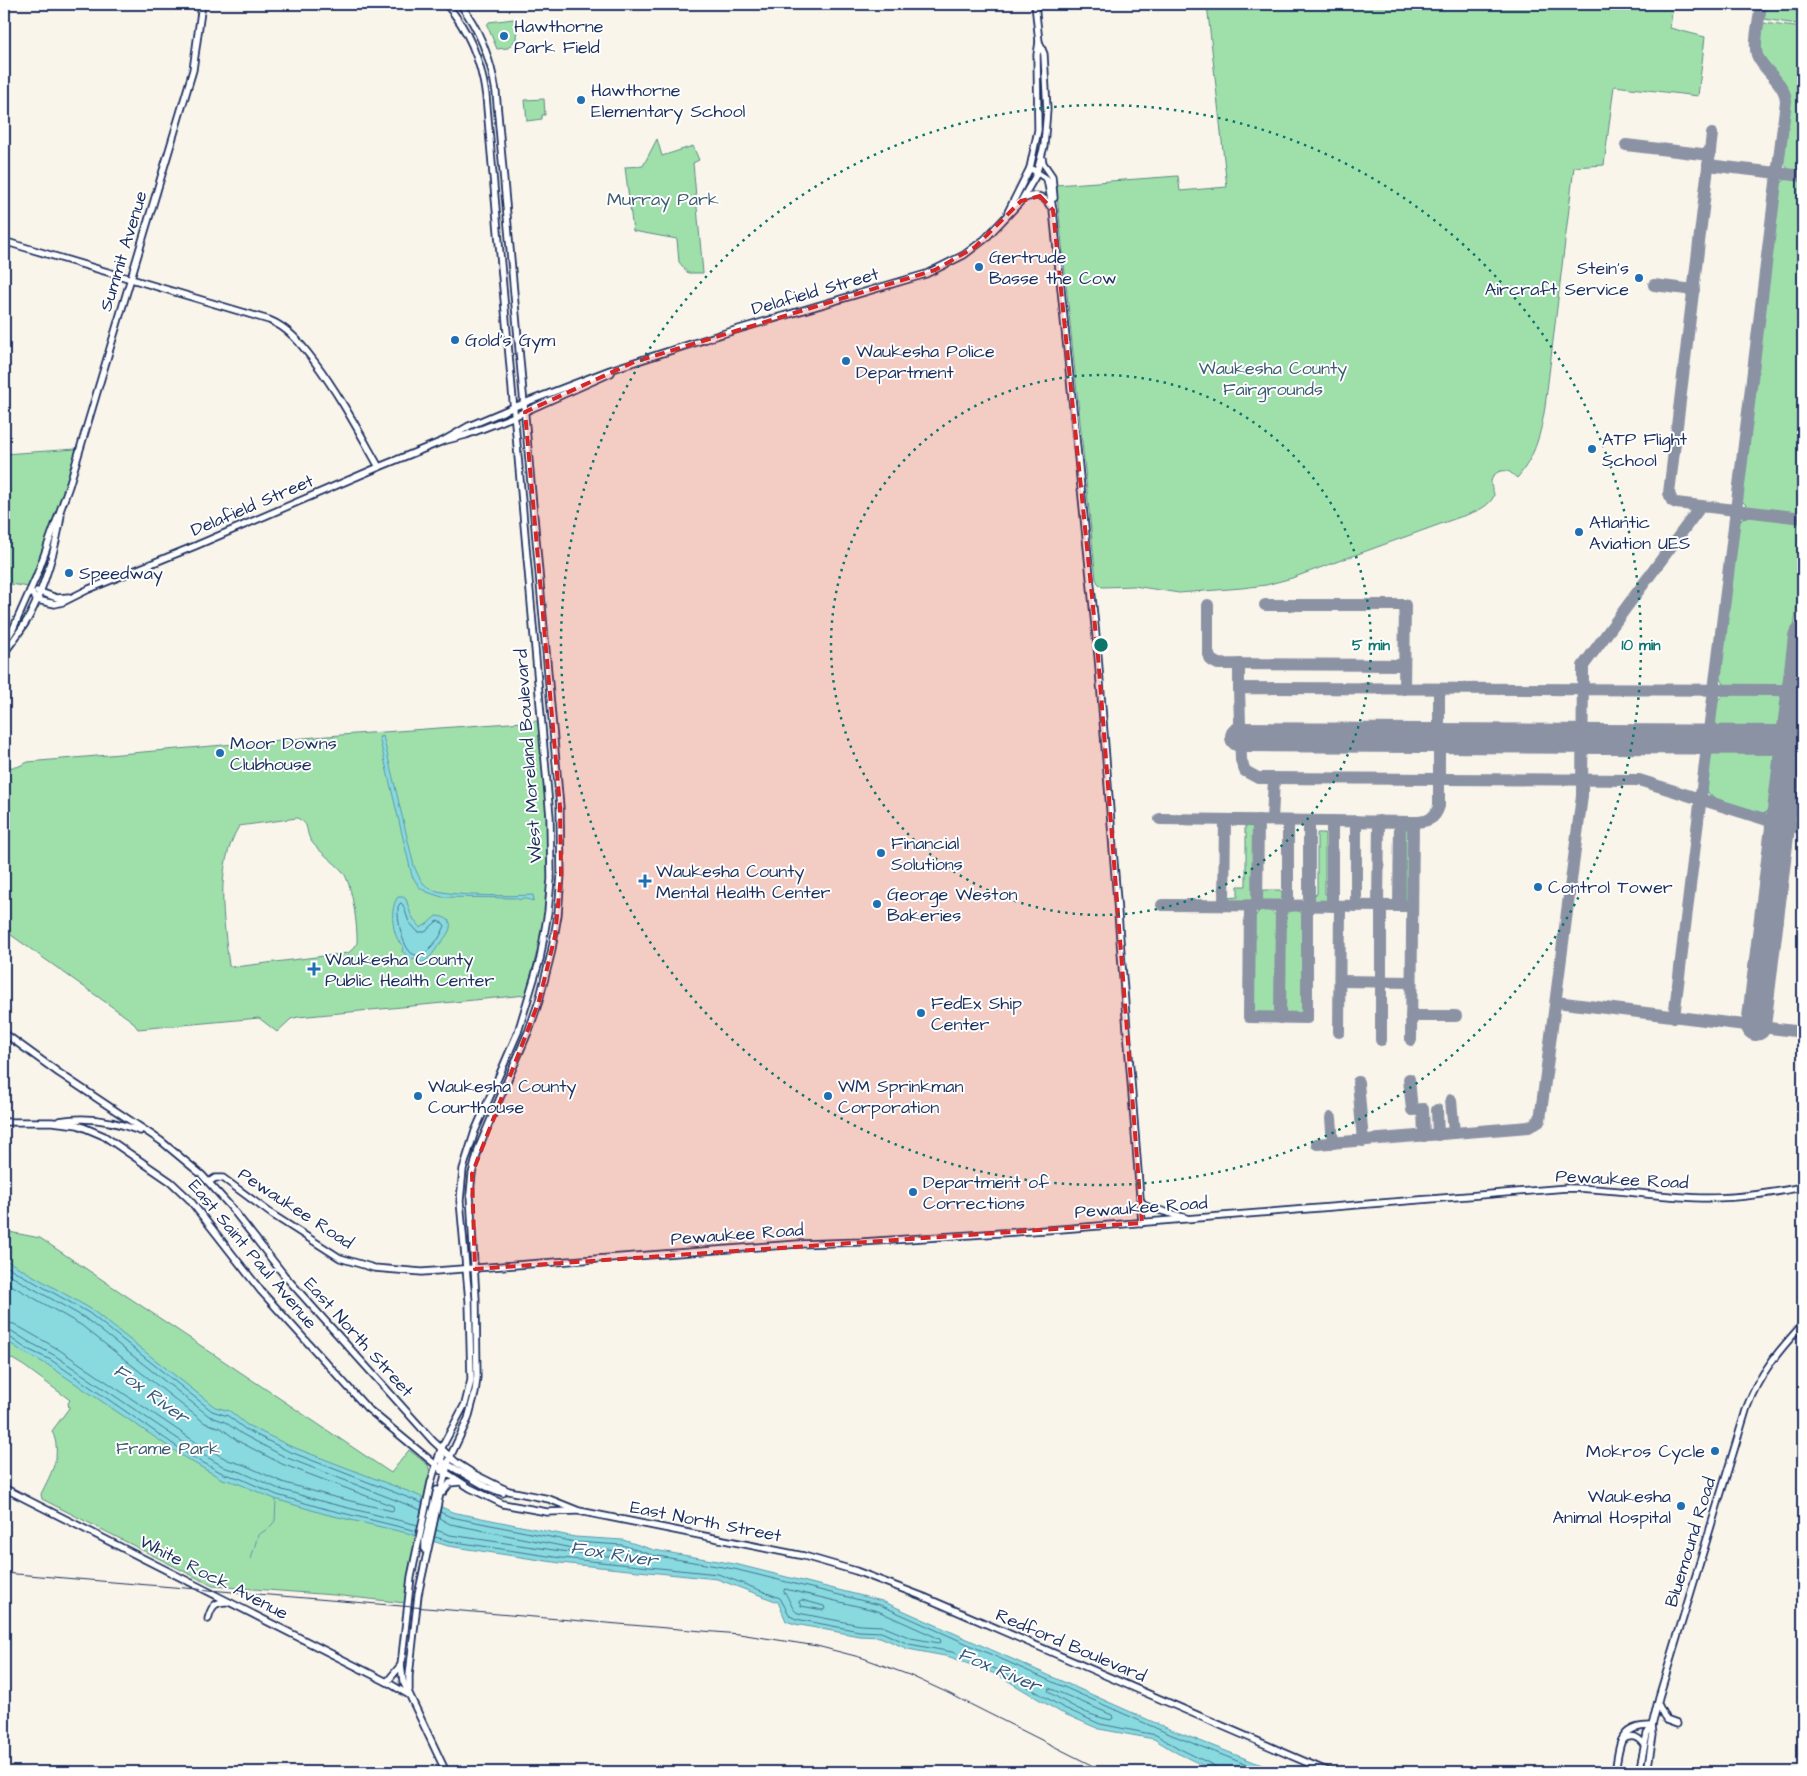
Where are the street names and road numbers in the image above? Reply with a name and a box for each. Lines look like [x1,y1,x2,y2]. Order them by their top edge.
street label: Summit Avenue [93,188,154,314]
street label: Delafield Street [749,261,882,322]
street label: Delafield Street [187,468,318,543]
street label: West Moreland Boulevard [509,648,548,864]
street label: Pewaukee Road [233,1162,358,1255]
street label: Pewaukee Road [1555,1164,1689,1195]
street label: East Saint Paul Avenue [182,1174,323,1335]
street label: Pewaukee Road [1074,1190,1208,1225]
street label: Pewaukee Road [670,1217,804,1252]
street label: East North Street [298,1272,420,1403]
street label: Bluemound Road [1659,1474,1722,1610]
street label: East North Street [628,1495,784,1549]
street label: White Rock Avenue [135,1529,293,1626]
street label: Redford Boulevard [992,1602,1150,1688]

